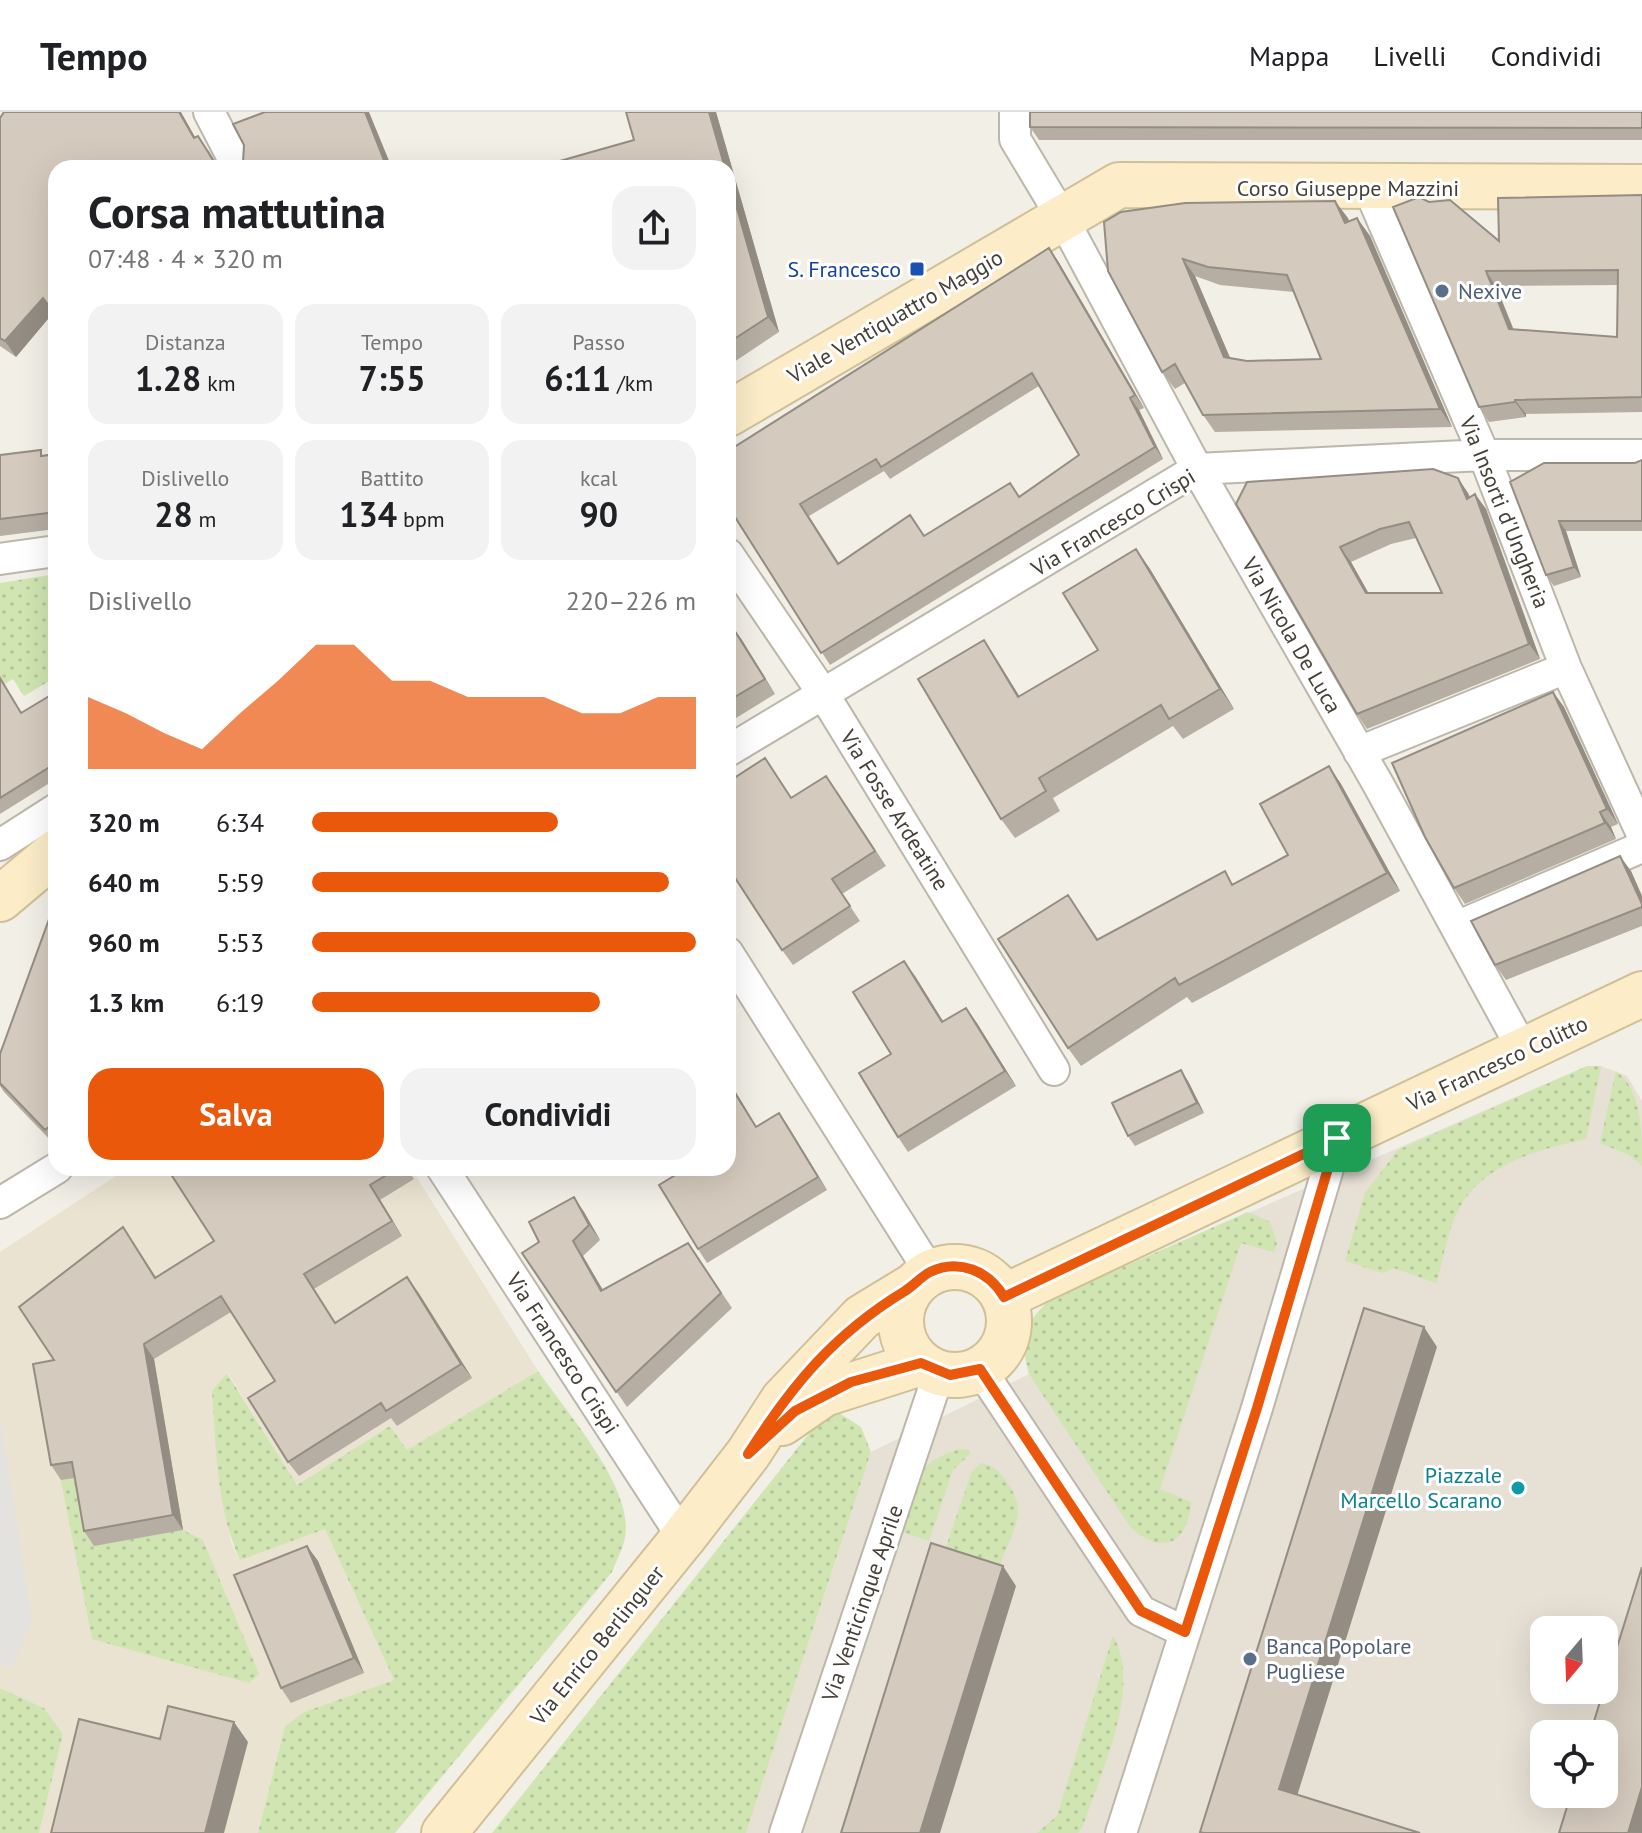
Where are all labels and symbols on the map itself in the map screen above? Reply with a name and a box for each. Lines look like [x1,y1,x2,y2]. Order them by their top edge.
street label: Corso Giuseppe Mazzini [1237,174,1459,202]
street label: Viale Ventiquattro Maggio [781,243,1008,390]
place label: S. Francesco [788,255,901,283]
marker: S. Francesco [908,260,926,278]
place label: Nexive [1458,277,1522,305]
marker: Nexive [1433,282,1451,300]
street label: Via Insorti d'Ungheria [1453,411,1556,612]
street label: Via Francesco Crispi [1025,462,1200,583]
street label: Via Nicola De Luca [1236,551,1348,718]
street label: Via Fosse Ardeatine [834,724,956,895]
street label: Via Francesco Colitto [1401,1009,1592,1118]
pin [1303,1104,1371,1172]
street label: Via Francesco Crispi [500,1266,626,1439]
place label: Piazzale Marcello Scarano [1340,1461,1502,1514]
marker: Piazzale Marcello Scarano [1509,1479,1527,1497]
street label: Via Venticinque Aprile [815,1501,909,1706]
street label: Via Enrico Berlinguer [523,1559,670,1731]
north arrow [1530,1616,1618,1704]
place label: Banca Popolare Pugliese [1266,1632,1412,1685]
marker: Banca Popolare Pugliese [1241,1650,1259,1668]

